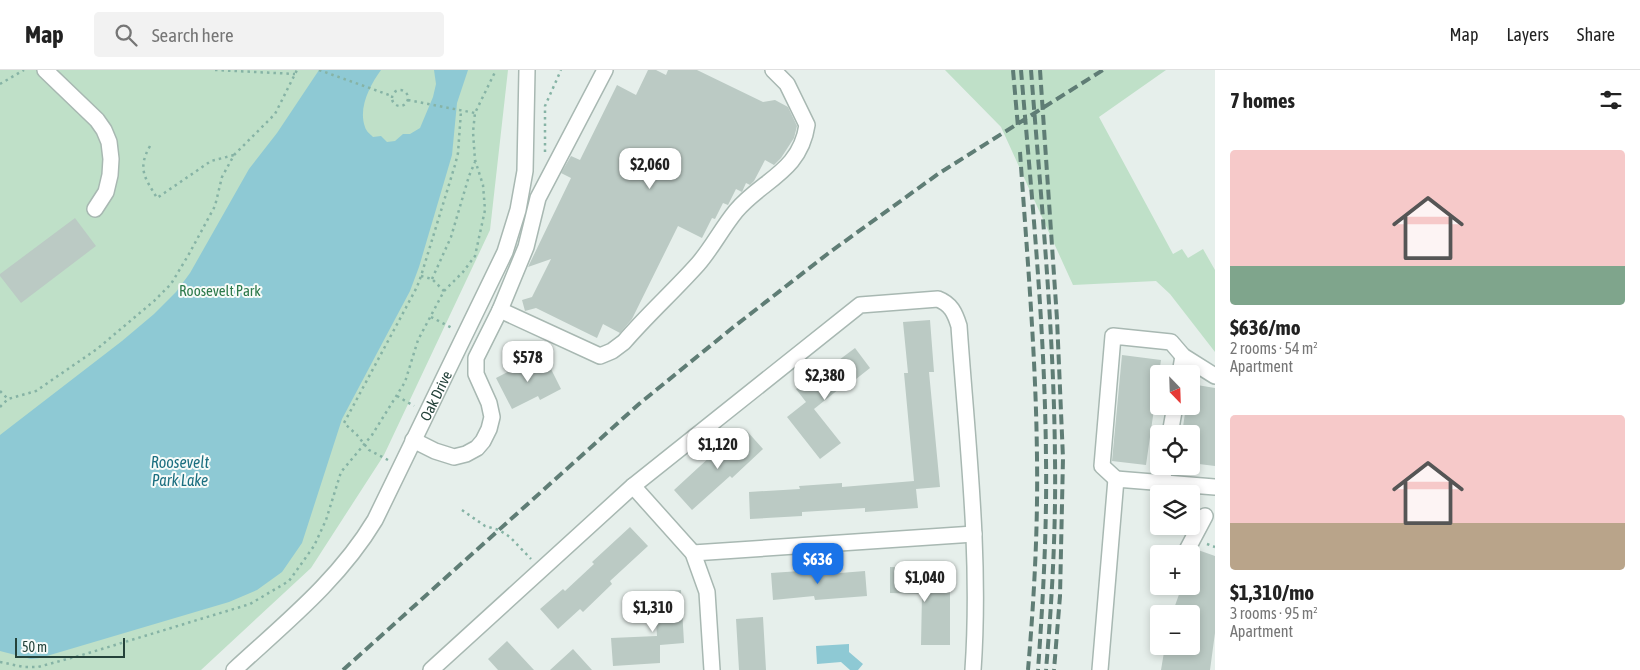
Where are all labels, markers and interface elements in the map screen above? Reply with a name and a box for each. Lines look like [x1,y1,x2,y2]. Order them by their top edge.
search box [94,12,444,57]
text: Map [25,21,64,48]
icon: search [112,21,140,49]
text: Search here [152,24,234,46]
text: Map [1449,24,1478,45]
text: Layers [1506,24,1549,45]
text: Share [1577,24,1615,45]
icon: filters [1597,86,1625,114]
text: 7 homes [1230,88,1295,112]
pin: $2,060 [609,148,691,190]
text: $2,060 [630,155,670,173]
icon: home [1383,183,1473,273]
park label: Roosevelt Park [179,282,261,299]
text: $636/mo [1230,315,1301,339]
text: 2 rooms · 54 m² [1230,339,1318,357]
pin: $578 [498,340,558,383]
text: $578 [513,348,543,366]
text: Apartment [1230,357,1293,375]
pin: $2,380 [784,358,866,401]
north arrow [1150,365,1200,415]
map controls [1150,365,1200,655]
text: $2,380 [805,366,845,384]
street label: Oak Drive [416,368,455,423]
button: locate [1150,425,1200,475]
pin: $1,120 [677,428,759,470]
text: $1,120 [698,435,738,453]
icon: home [1383,448,1473,538]
water label: Roosevelt Park Lake [151,453,210,489]
button: layers [1150,485,1200,535]
pin: $636 [788,542,848,585]
button: + [1150,545,1200,595]
text: $636 [803,550,833,568]
pin: $1,040 [884,560,966,603]
text: $1,040 [905,568,945,586]
text: $1,310/mo [1230,580,1314,604]
pin: $1,310 [612,590,694,633]
text: $1,310 [633,598,673,616]
text: 3 rooms · 95 m² [1230,604,1318,622]
button: − [1150,605,1200,655]
text: Apartment [1230,622,1293,640]
scale bar [15,635,125,658]
text: 50 m [22,639,47,655]

